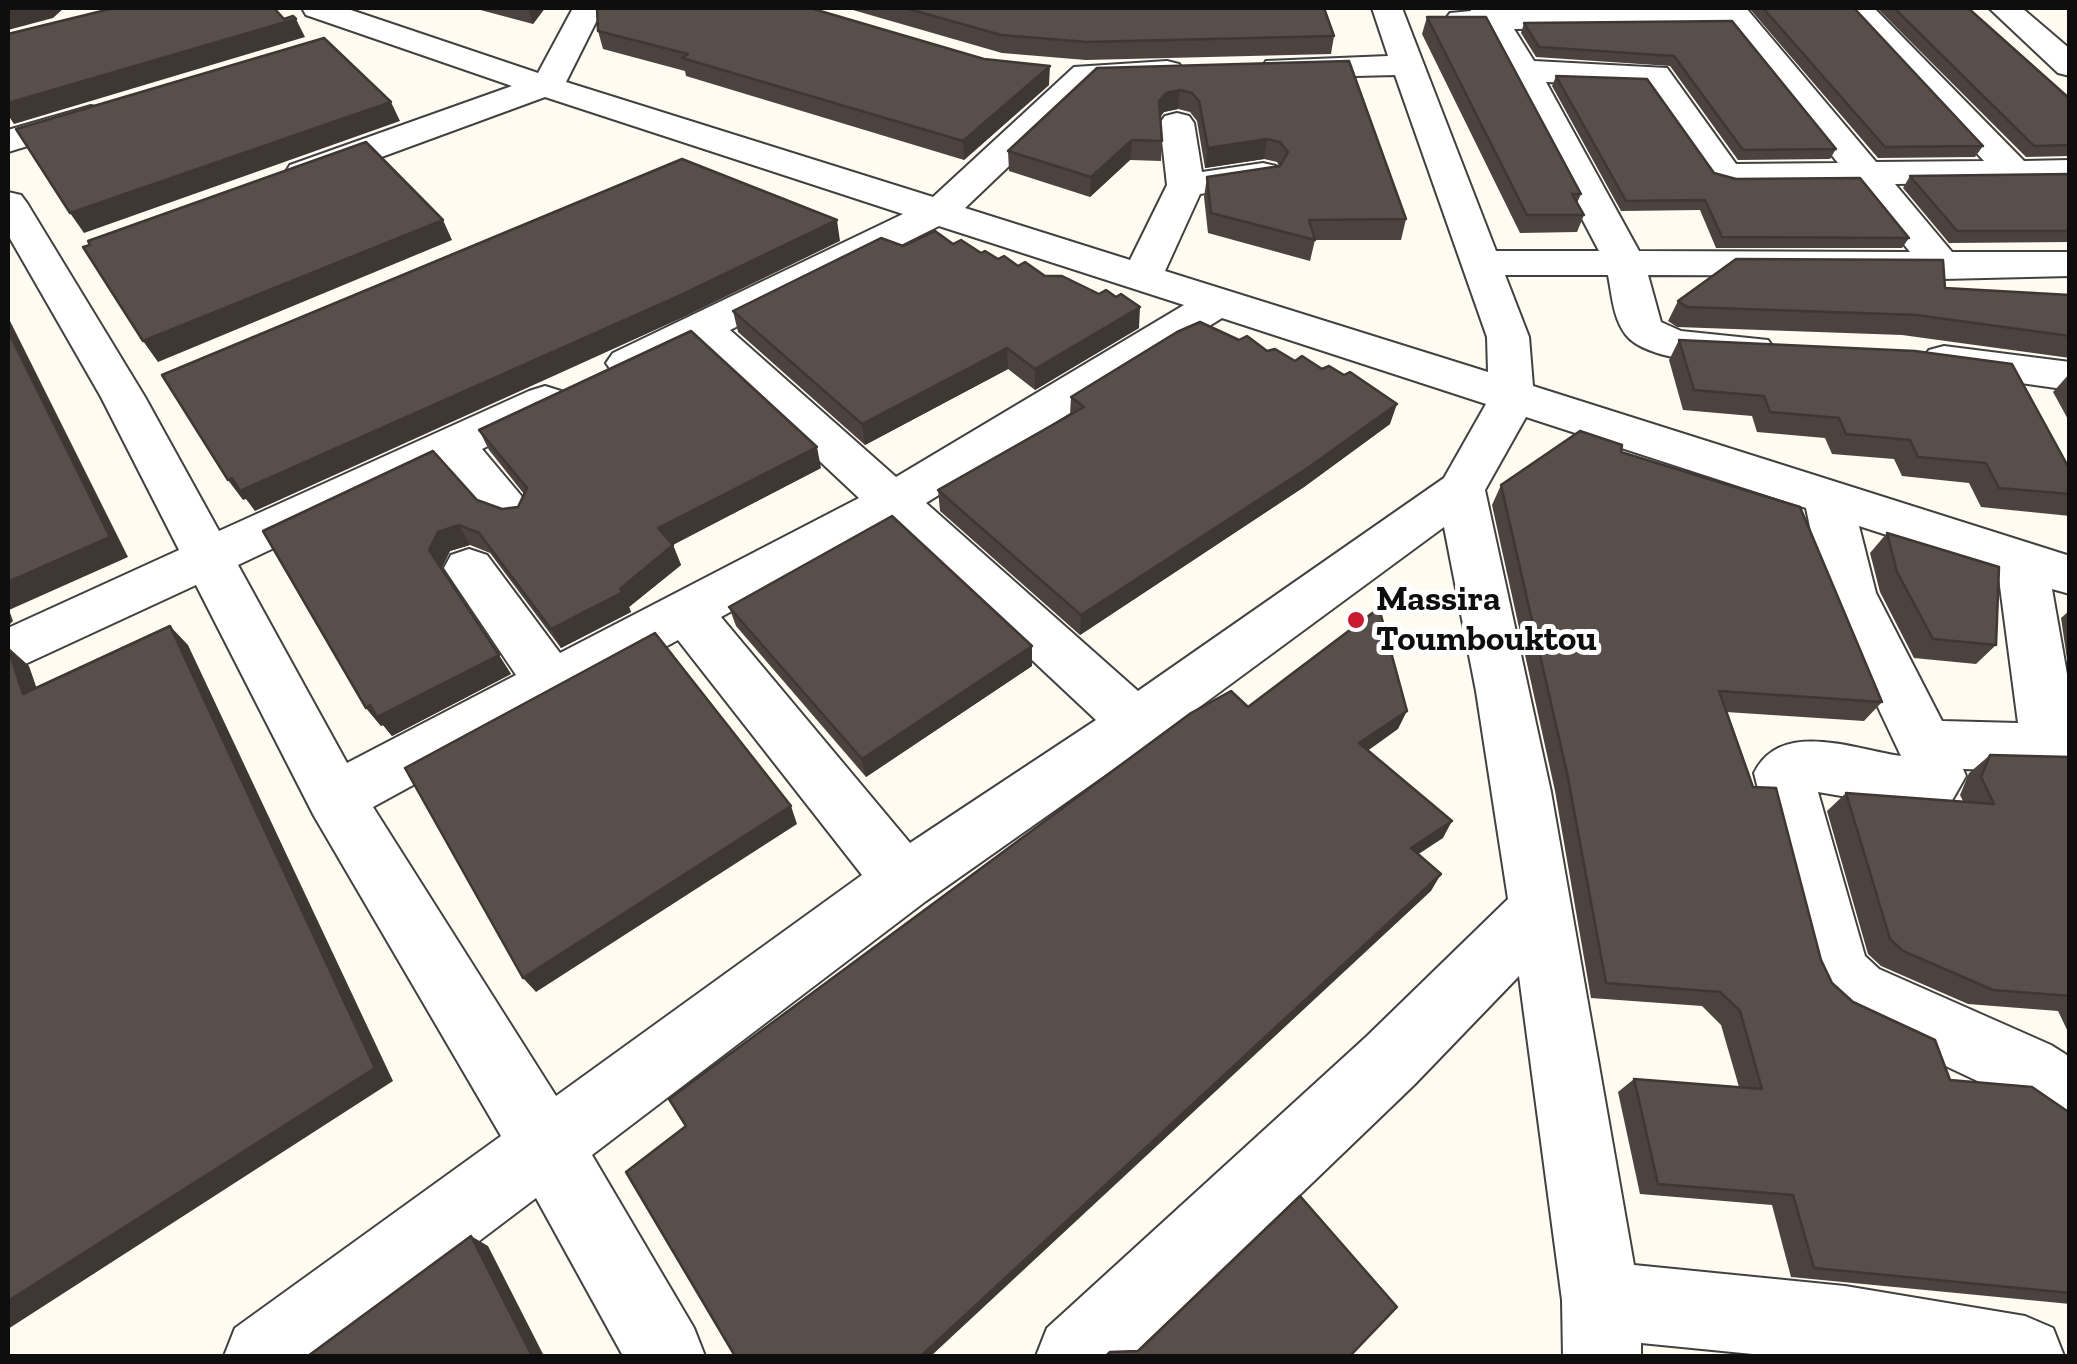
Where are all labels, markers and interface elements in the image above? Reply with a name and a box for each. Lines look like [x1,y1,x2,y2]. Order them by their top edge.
place label: Massira Toumbouktou [1376,579,1597,661]
marker: Massira Toumbouktou [1345,609,1367,631]

